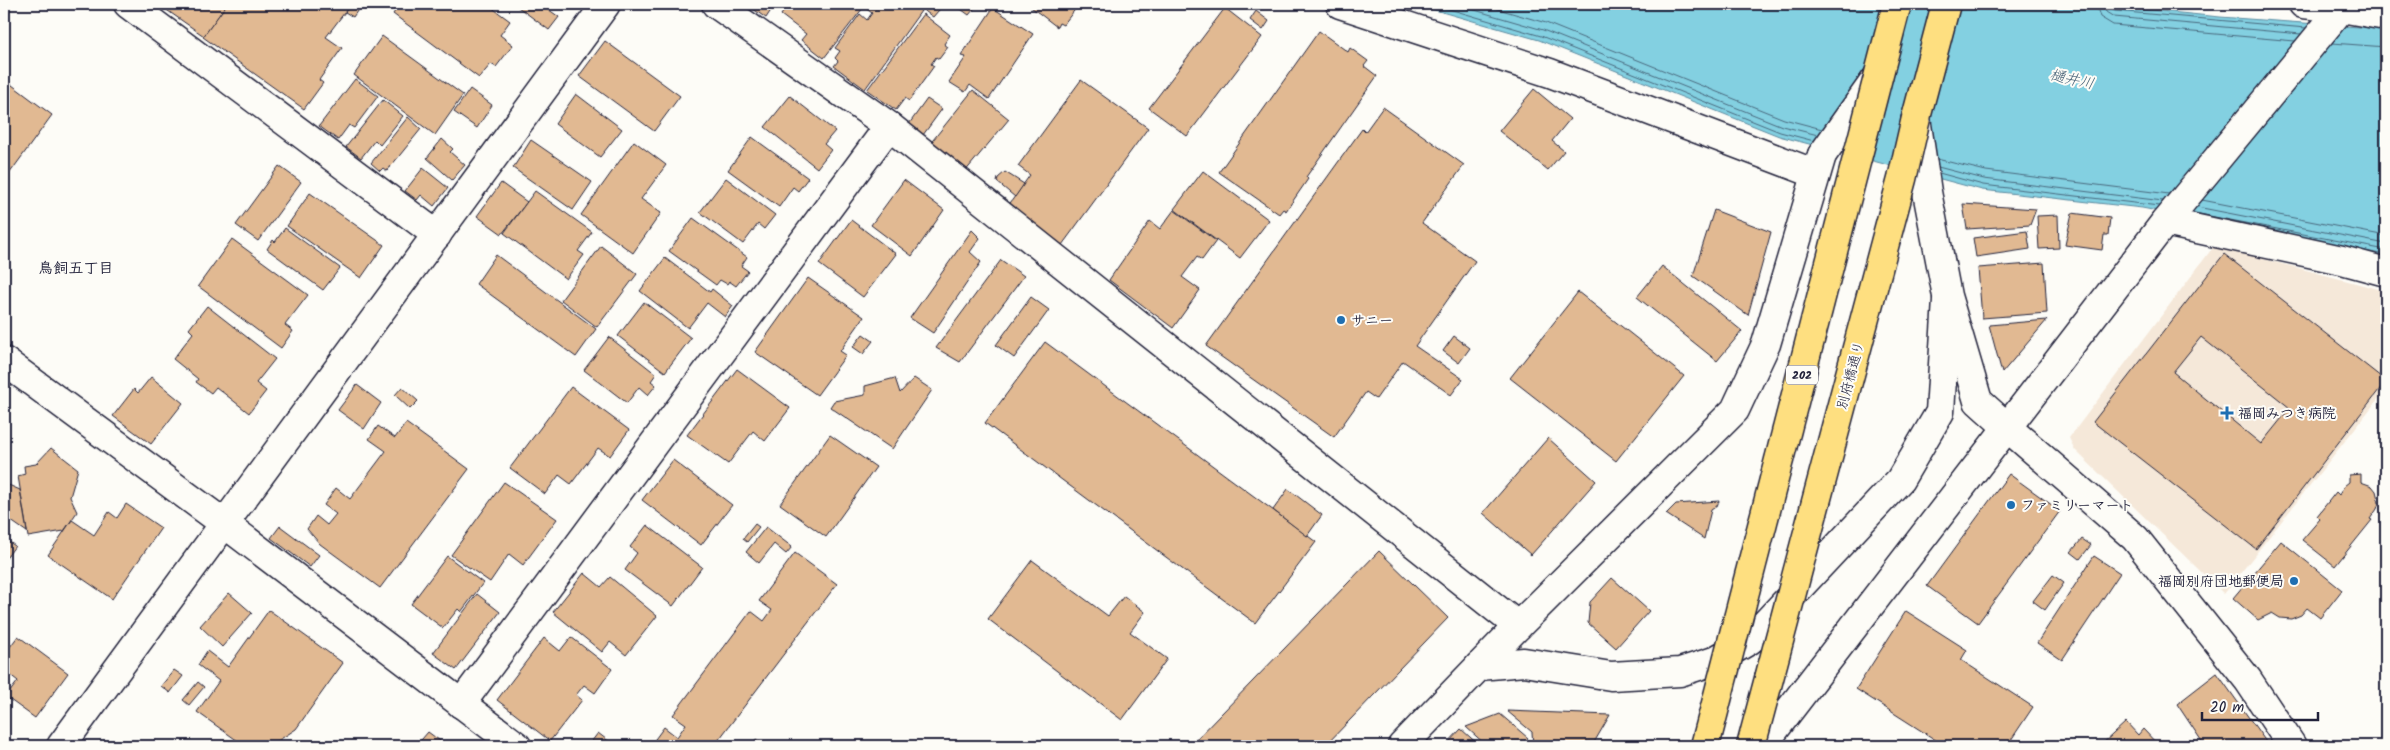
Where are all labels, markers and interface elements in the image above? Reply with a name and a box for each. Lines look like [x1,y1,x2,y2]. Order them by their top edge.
water label: 樋井川 [2047,63,2096,97]
district label: 鳥飼五丁目 [38,257,114,281]
place label: サニー [1351,310,1393,332]
marker: サニー [1335,314,1347,326]
street label: 別府橋通り [1831,339,1871,412]
road number: 202 [1786,366,1818,384]
place label: 福岡みつき病院 [2238,403,2336,425]
marker: 福岡みつき病院 [2220,406,2234,420]
place label: ファミリーマート [2021,495,2134,517]
marker: ファミリーマート [2005,499,2017,511]
place label: 福岡別府団地郵便局 [2158,571,2284,593]
marker: 福岡別府団地郵便局 [2288,575,2300,587]
scale bar [2202,690,2319,722]
text: 20 m [2210,696,2244,720]

